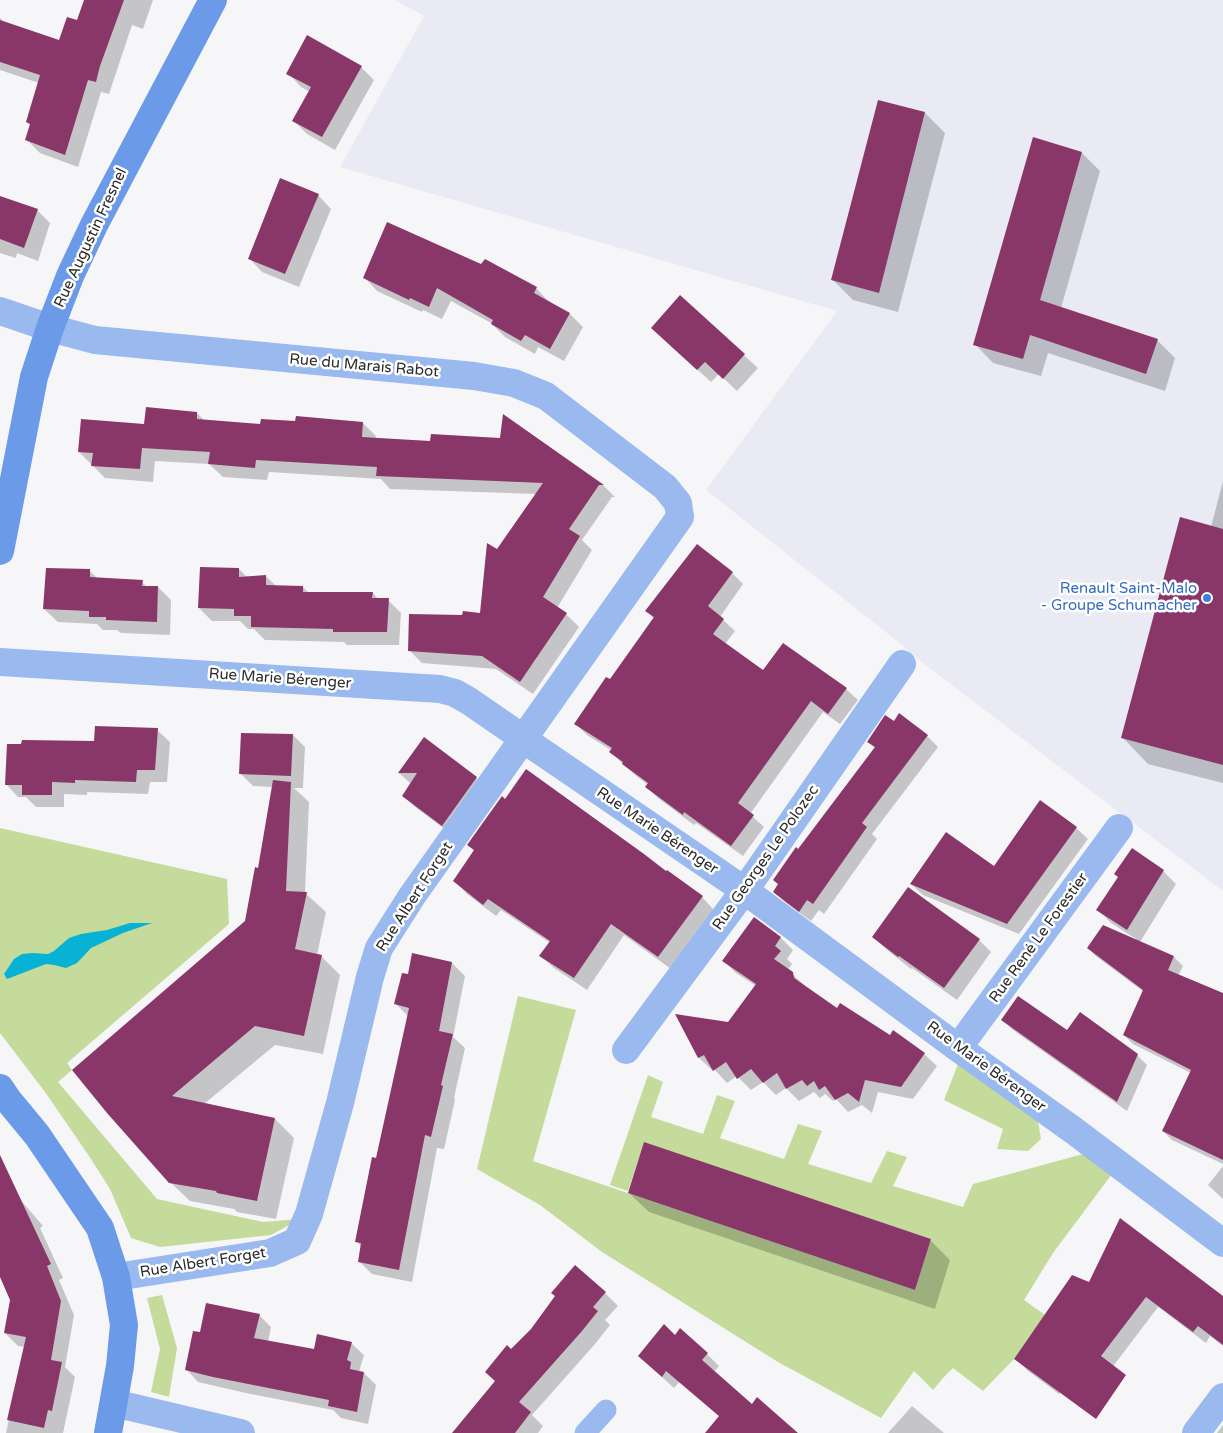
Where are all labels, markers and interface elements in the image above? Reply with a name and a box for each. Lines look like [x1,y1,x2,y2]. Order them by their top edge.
street label: Rue Augustin Fresnel [51,165,131,311]
street label: Rue du Marais Rabot [289,350,439,382]
place label: Renault Saint-Malo - Groupe Schumacher [1041,580,1197,615]
marker: Renault Saint-Malo - Groupe Schumacher [1201,592,1213,604]
street label: Rue Marie Bérenger [208,665,352,693]
street label: Rue Georges Le Polozec [709,782,823,934]
street label: Rue Marie Bérenger [593,784,721,878]
street label: Rue Albert Forget [373,839,457,955]
street label: Rue René Le Forestier [986,869,1092,1007]
street label: Rue Marie Bérenger [923,1018,1049,1116]
street label: Rue Albert Forget [139,1244,267,1282]

